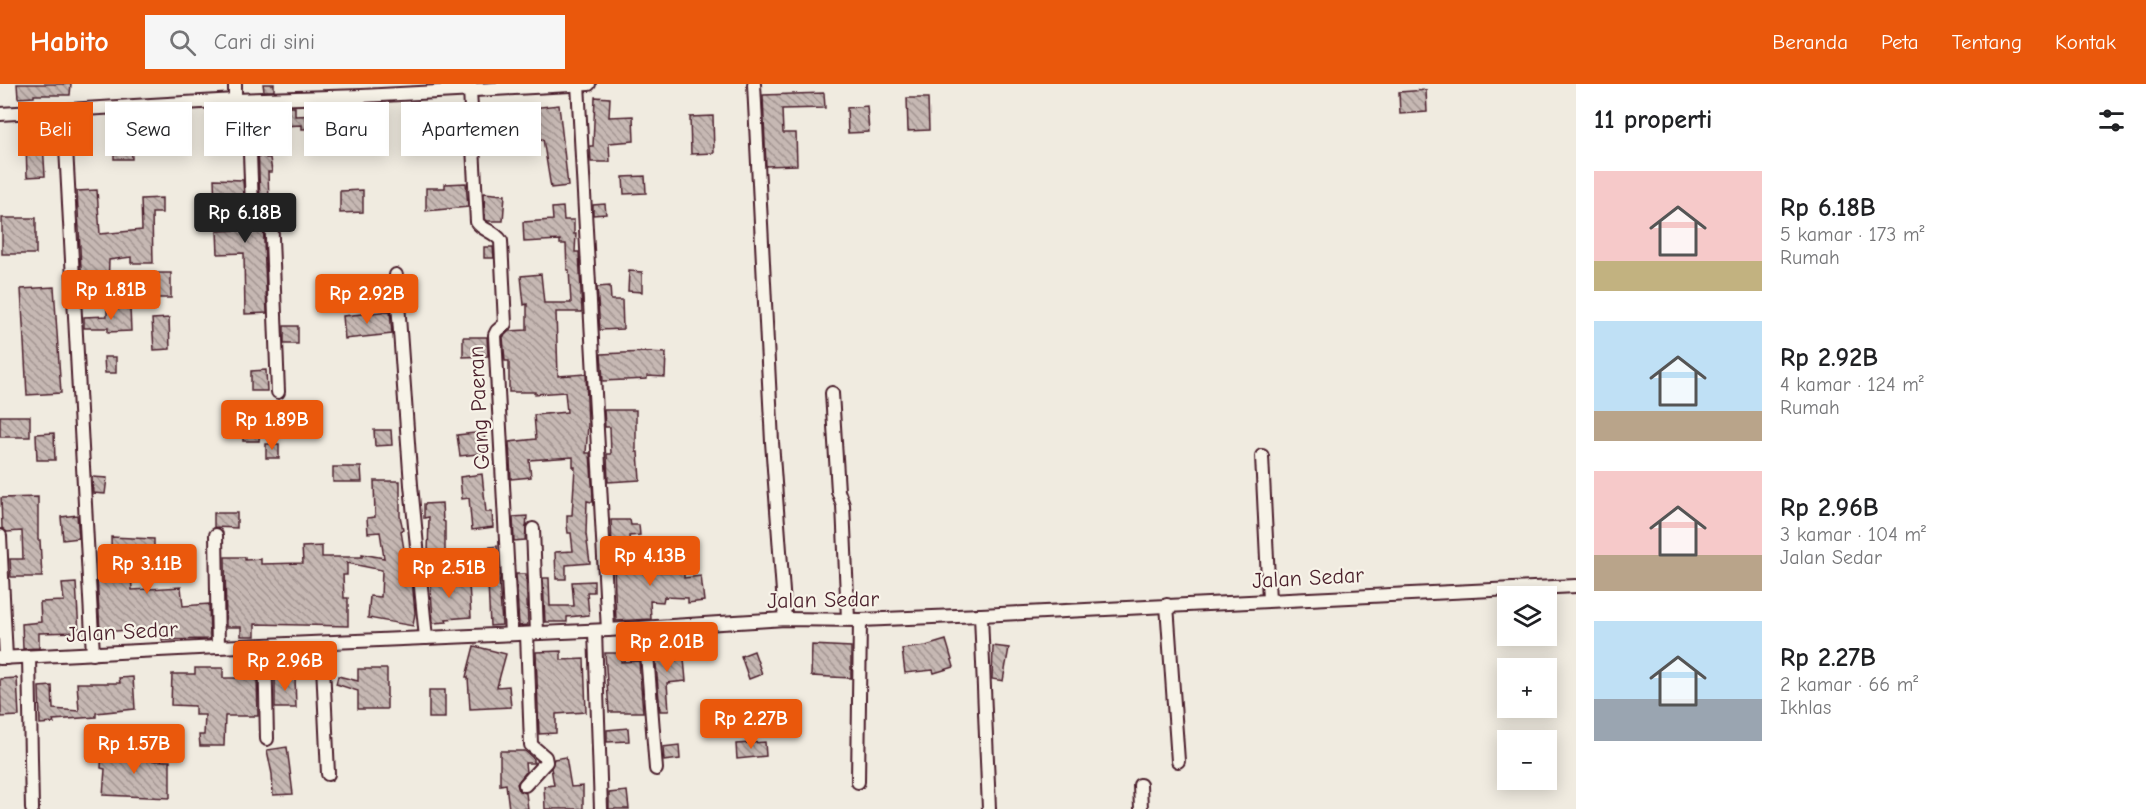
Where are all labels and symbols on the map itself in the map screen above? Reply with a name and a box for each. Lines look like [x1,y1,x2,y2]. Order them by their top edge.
pin: Rp 6.18B [183,193,307,244]
pin: Rp 1.81B [49,270,173,321]
pin: Rp 2.92B [305,274,429,325]
street label: Gang Paeran [463,345,495,470]
pin: Rp 1.89B [210,400,334,451]
pin: Rp 4.13B [588,536,712,587]
pin: Rp 3.11B [85,544,209,595]
pin: Rp 2.51B [387,548,511,599]
street label: Jalan Sedar [1251,562,1365,594]
street label: Jalan Sedar [767,586,879,614]
street label: Jalan Sedar [65,616,179,648]
pin: Rp 2.01B [605,622,729,673]
pin: Rp 2.96B [223,641,347,692]
pin: Rp 2.27B [689,699,813,750]
pin: Rp 1.57B [72,724,196,775]

